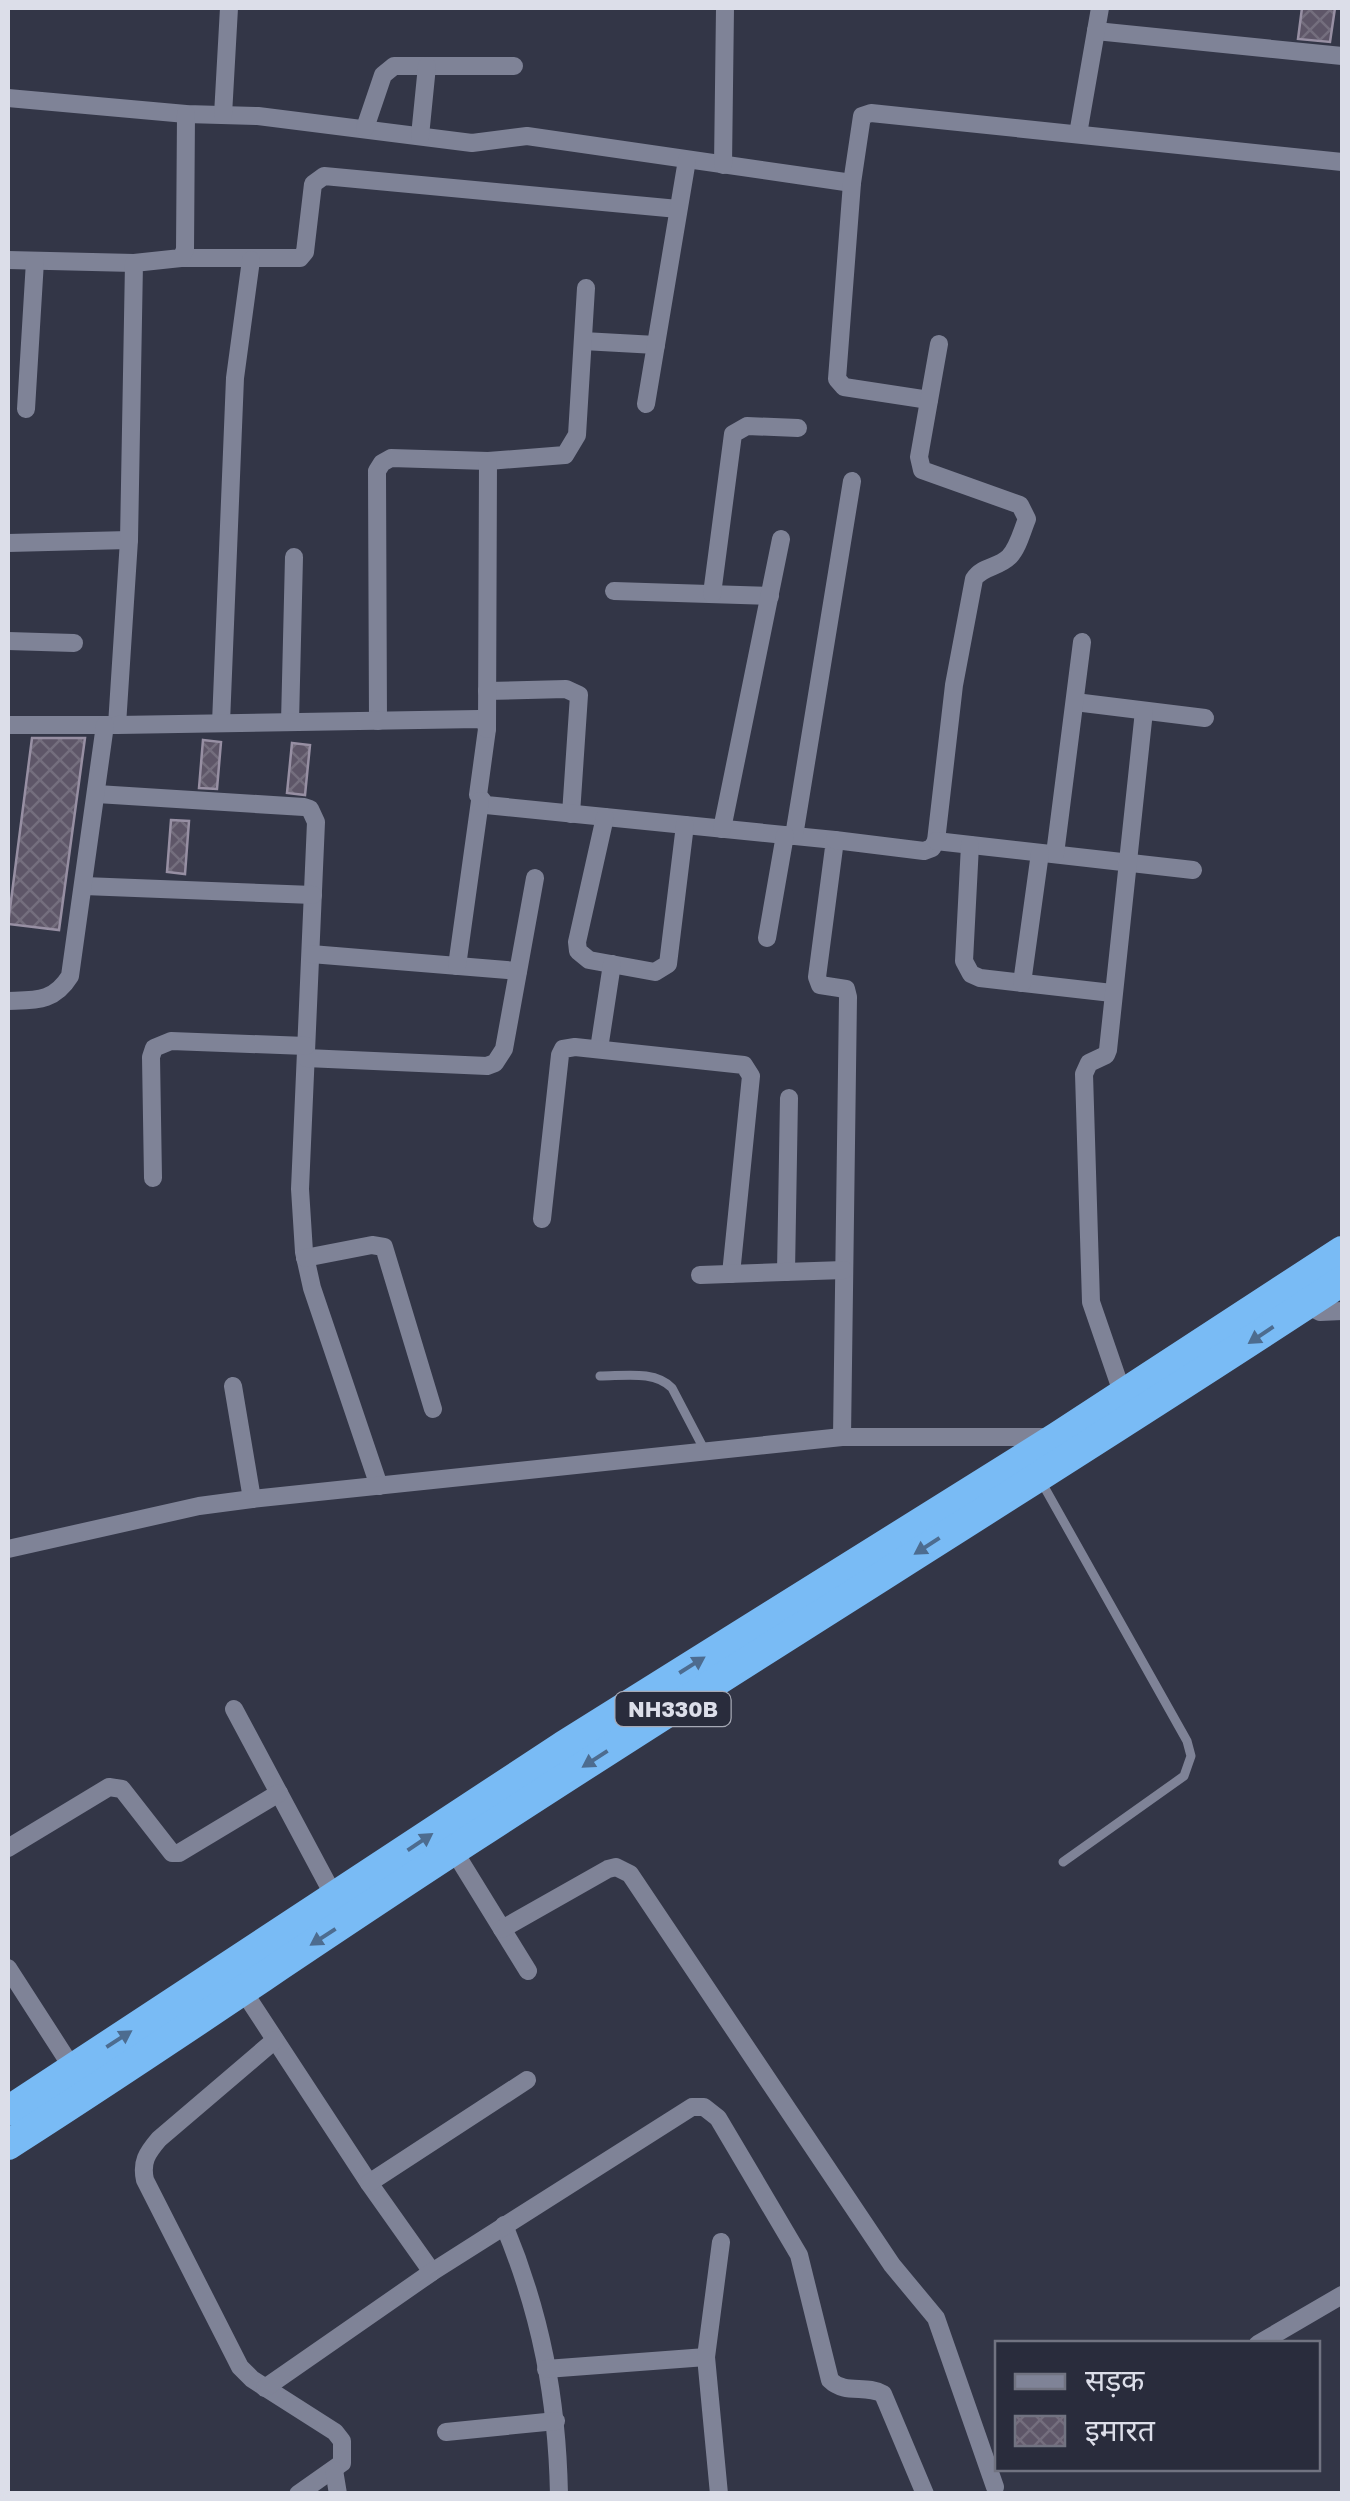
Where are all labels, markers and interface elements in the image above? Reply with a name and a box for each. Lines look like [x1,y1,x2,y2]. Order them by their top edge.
one-way arrow [1248,1325,1275,1343]
one-way arrow [914,1536,941,1554]
one-way arrow [679,1656,706,1675]
road number: NH330B [616,1692,730,1726]
one-way arrow [581,1750,609,1768]
one-way arrow [406,1833,433,1852]
one-way arrow [309,1927,336,1946]
one-way arrow [105,2031,132,2049]
legend [995,2341,1320,2471]
text: सड़क [1085,2362,1145,2398]
text: इमारत [1085,2412,1156,2448]

